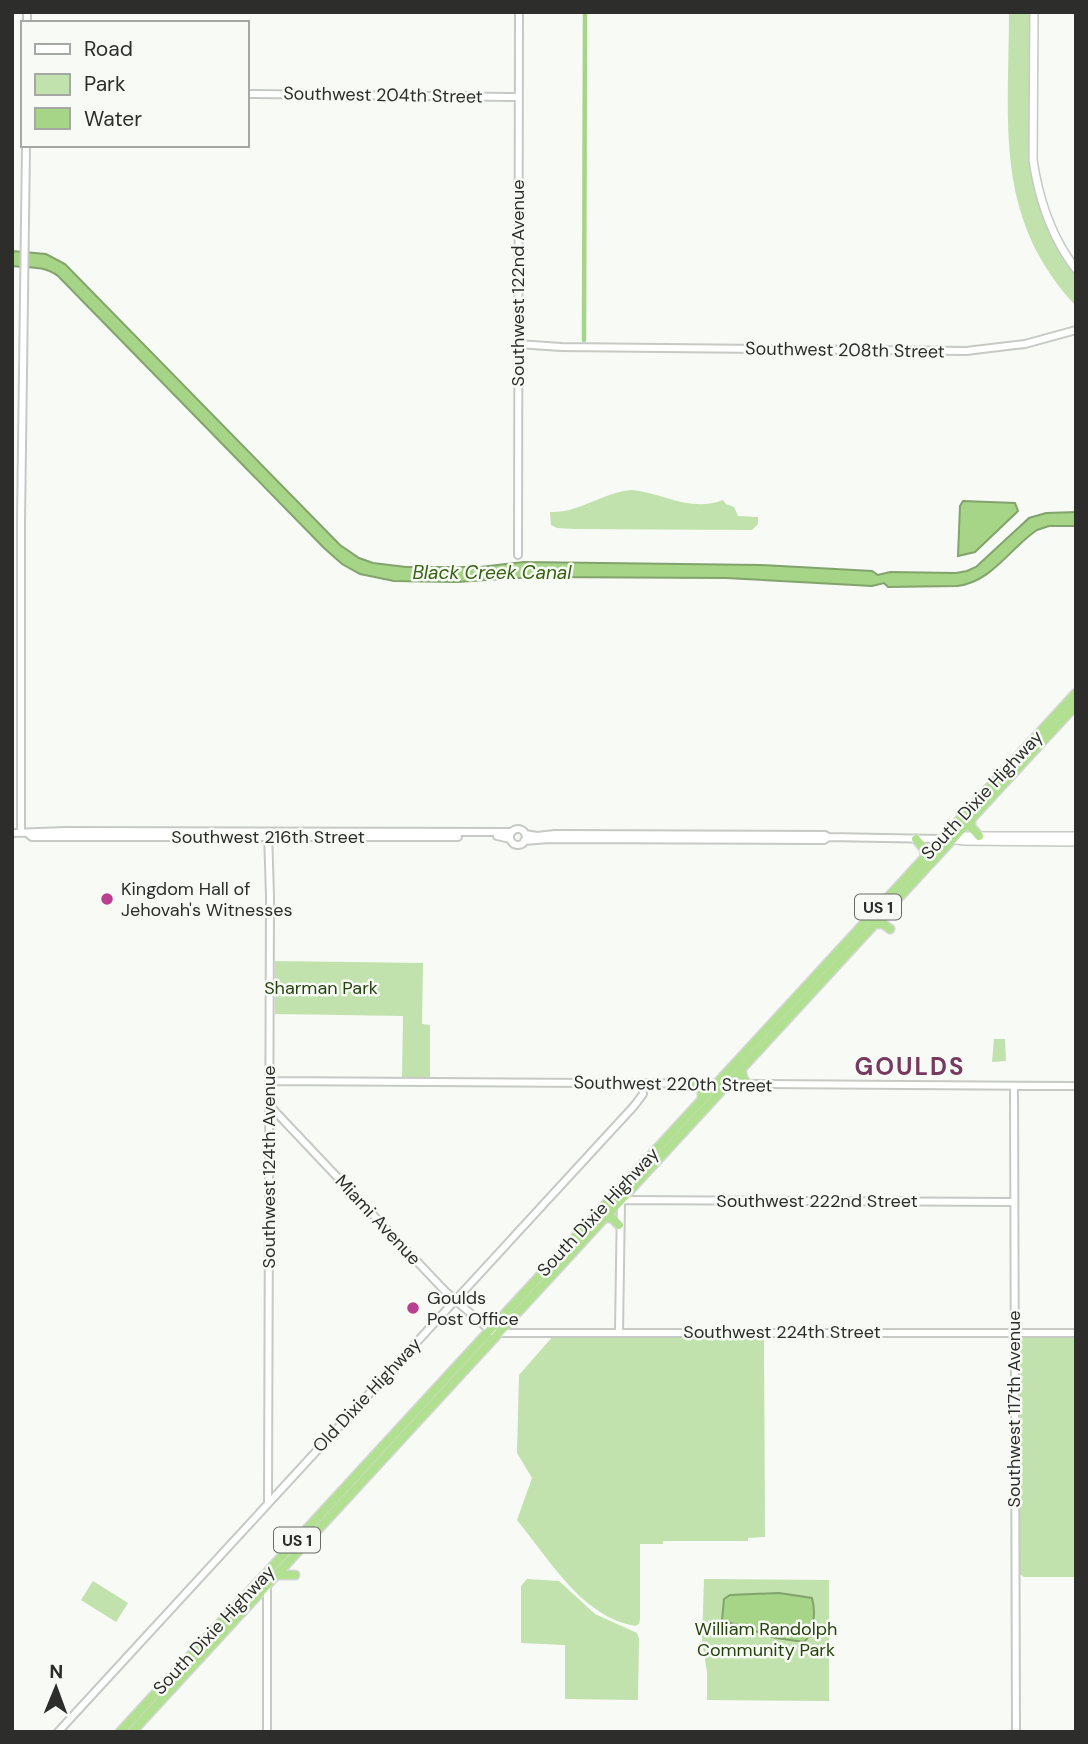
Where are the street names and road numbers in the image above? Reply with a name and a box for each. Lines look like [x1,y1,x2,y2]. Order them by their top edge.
street label: Southwest 204th Street [283,81,483,109]
street label: Southwest 122nd Avenue [506,180,530,386]
street label: Southwest 208th Street [745,336,945,364]
street label: South Dixie Highway [916,725,1048,865]
street label: Southwest 216th Street [171,825,365,849]
road number: US 1 [855,894,901,920]
street label: Southwest 124th Avenue [257,1066,281,1268]
street label: Southwest 220th Street [573,1070,773,1098]
street label: South Dixie Highway [532,1142,664,1282]
street label: Miami Avenue [330,1170,426,1270]
street label: Southwest 222nd Street [716,1189,918,1213]
street label: Southwest 117th Avenue [1002,1310,1026,1508]
street label: Southwest 224th Street [683,1320,881,1344]
street label: Old Dixie Highway [307,1332,427,1458]
road number: US 1 [274,1528,320,1552]
street label: South Dixie Highway [148,1560,280,1700]

